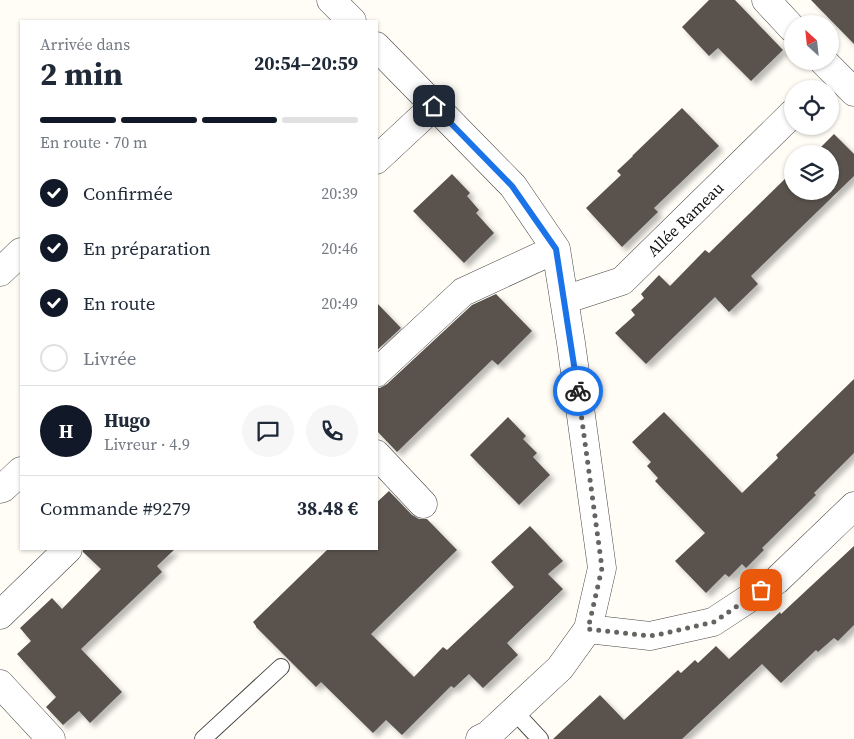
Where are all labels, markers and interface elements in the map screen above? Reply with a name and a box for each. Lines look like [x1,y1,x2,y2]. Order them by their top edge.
north arrow [784,15,839,70]
map controls [784,15,839,200]
text: Arrivée dans [40,33,130,55]
text: 20:54–20:59 [254,50,358,76]
text: 2 min [40,52,123,96]
button: locate [784,80,839,135]
pin [413,85,455,127]
icon: home [420,92,448,120]
text: En route · 70 m [40,131,147,153]
button: layers [784,145,839,200]
street label: Allée Rameau [642,177,728,261]
icon: check [40,179,68,207]
text: Confirmée [83,180,173,206]
text: 20:39 [321,182,358,204]
icon: check [40,234,68,262]
text: En préparation [83,235,211,261]
text: 20:46 [321,237,358,259]
icon: check [40,289,68,317]
text: En route [83,290,155,316]
text: 20:49 [321,292,358,314]
text: Livrée [83,345,137,371]
courier [553,366,603,416]
icon: bike [564,377,592,405]
button: chat [242,405,294,457]
button: phone [306,405,358,457]
text: Hugo [104,407,150,433]
text: H [59,418,73,444]
text: Livreur · 4.9 [104,433,190,455]
text: Commande #9279 [40,495,191,521]
text: 38.48 € [297,495,358,521]
pin [740,569,782,611]
icon: bag [747,576,775,604]

